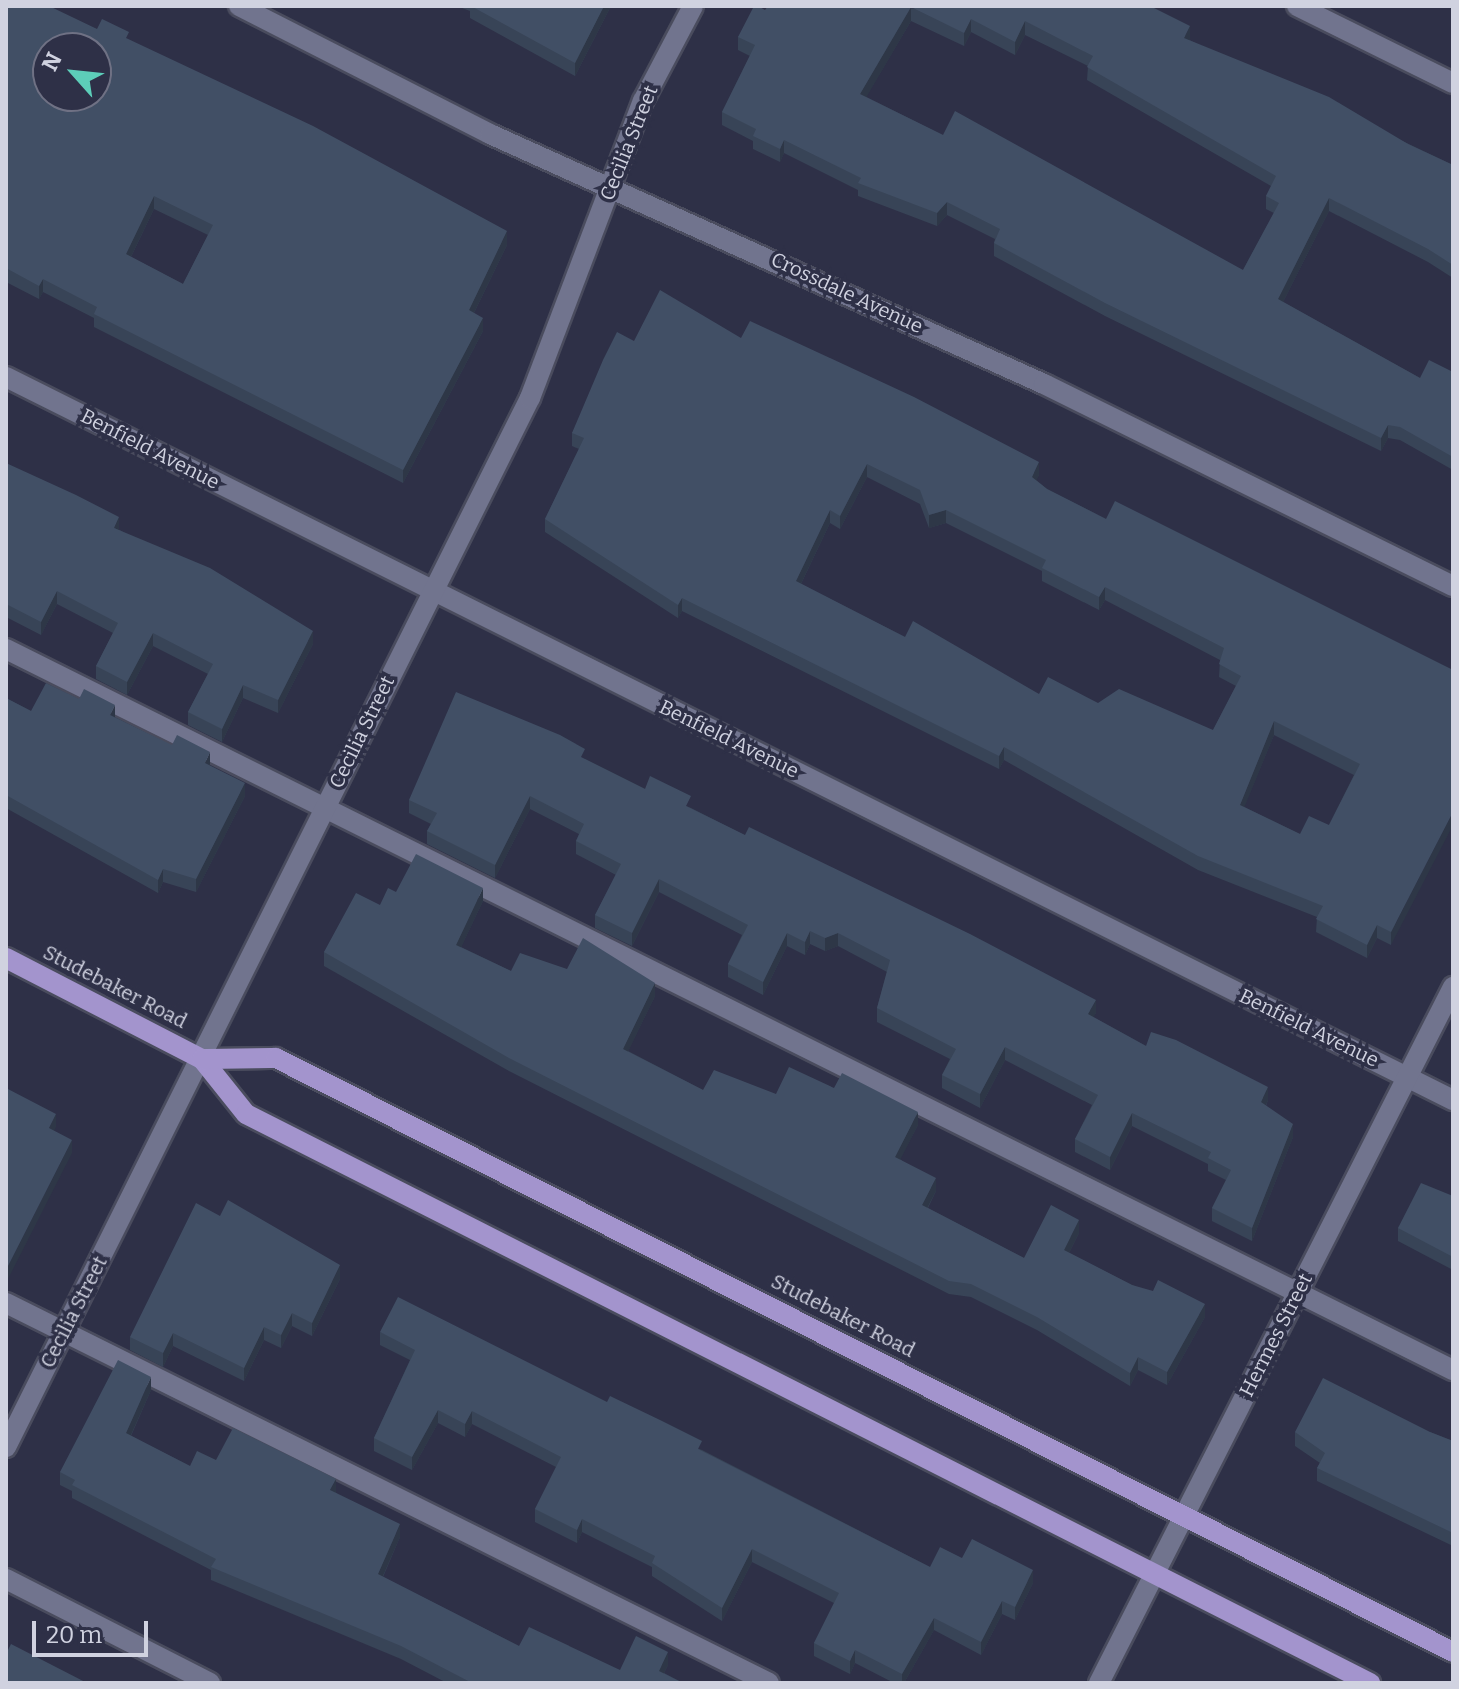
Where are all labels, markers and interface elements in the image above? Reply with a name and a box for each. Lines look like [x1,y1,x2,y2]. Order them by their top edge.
north arrow [32,32,112,112]
text: N [36,48,68,75]
street label: Cecilia Street [595,82,663,204]
street label: Crossdale Avenue [767,247,927,339]
street label: Benfield Avenue [77,404,223,494]
street label: Cecilia Street [324,672,400,792]
street label: Benfield Avenue [655,695,803,783]
street label: Studebaker Road [39,940,191,1034]
street label: Benfield Avenue [1235,984,1383,1072]
street label: Cecilia Street [36,1252,112,1372]
street label: Studebaker Road [767,1269,919,1363]
street label: Hermes Street [1235,1269,1317,1401]
scale bar [36,1605,152,1655]
text: 20 m [46,1621,102,1649]

